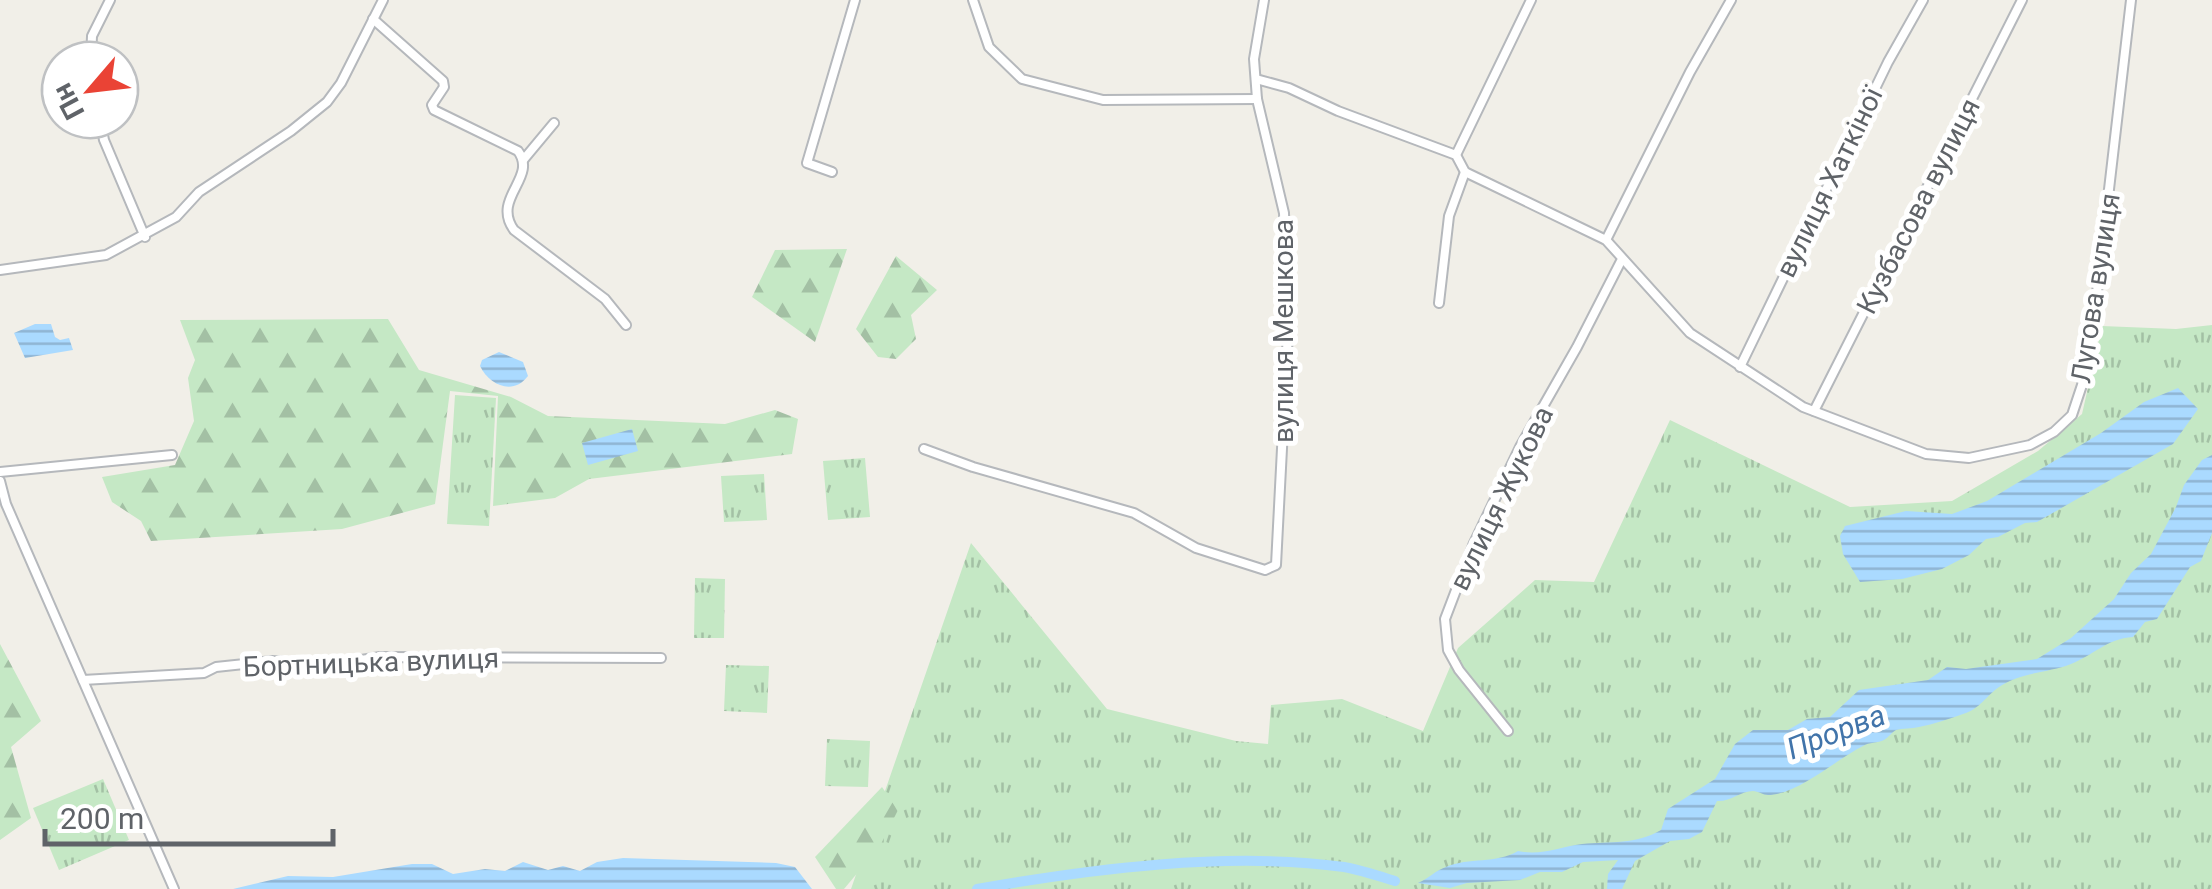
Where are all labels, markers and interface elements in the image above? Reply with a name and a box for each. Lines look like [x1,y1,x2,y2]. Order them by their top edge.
north arrow [40,40,140,140]
text: Пн [45,78,91,125]
street label: вулиця Хаткіної [1769,81,1890,282]
street label: Кузбасова вулиця [1850,93,1987,320]
street label: Лугова вулиця [2064,191,2127,385]
street label: вулиця Мешкова [1267,219,1300,443]
street label: вулиця Жукова [1443,401,1560,595]
street label: Бортницька вулиця [242,642,500,683]
water label: Прорва [1782,697,1890,766]
scale bar [45,784,332,846]
text: 200 m [60,801,144,836]

